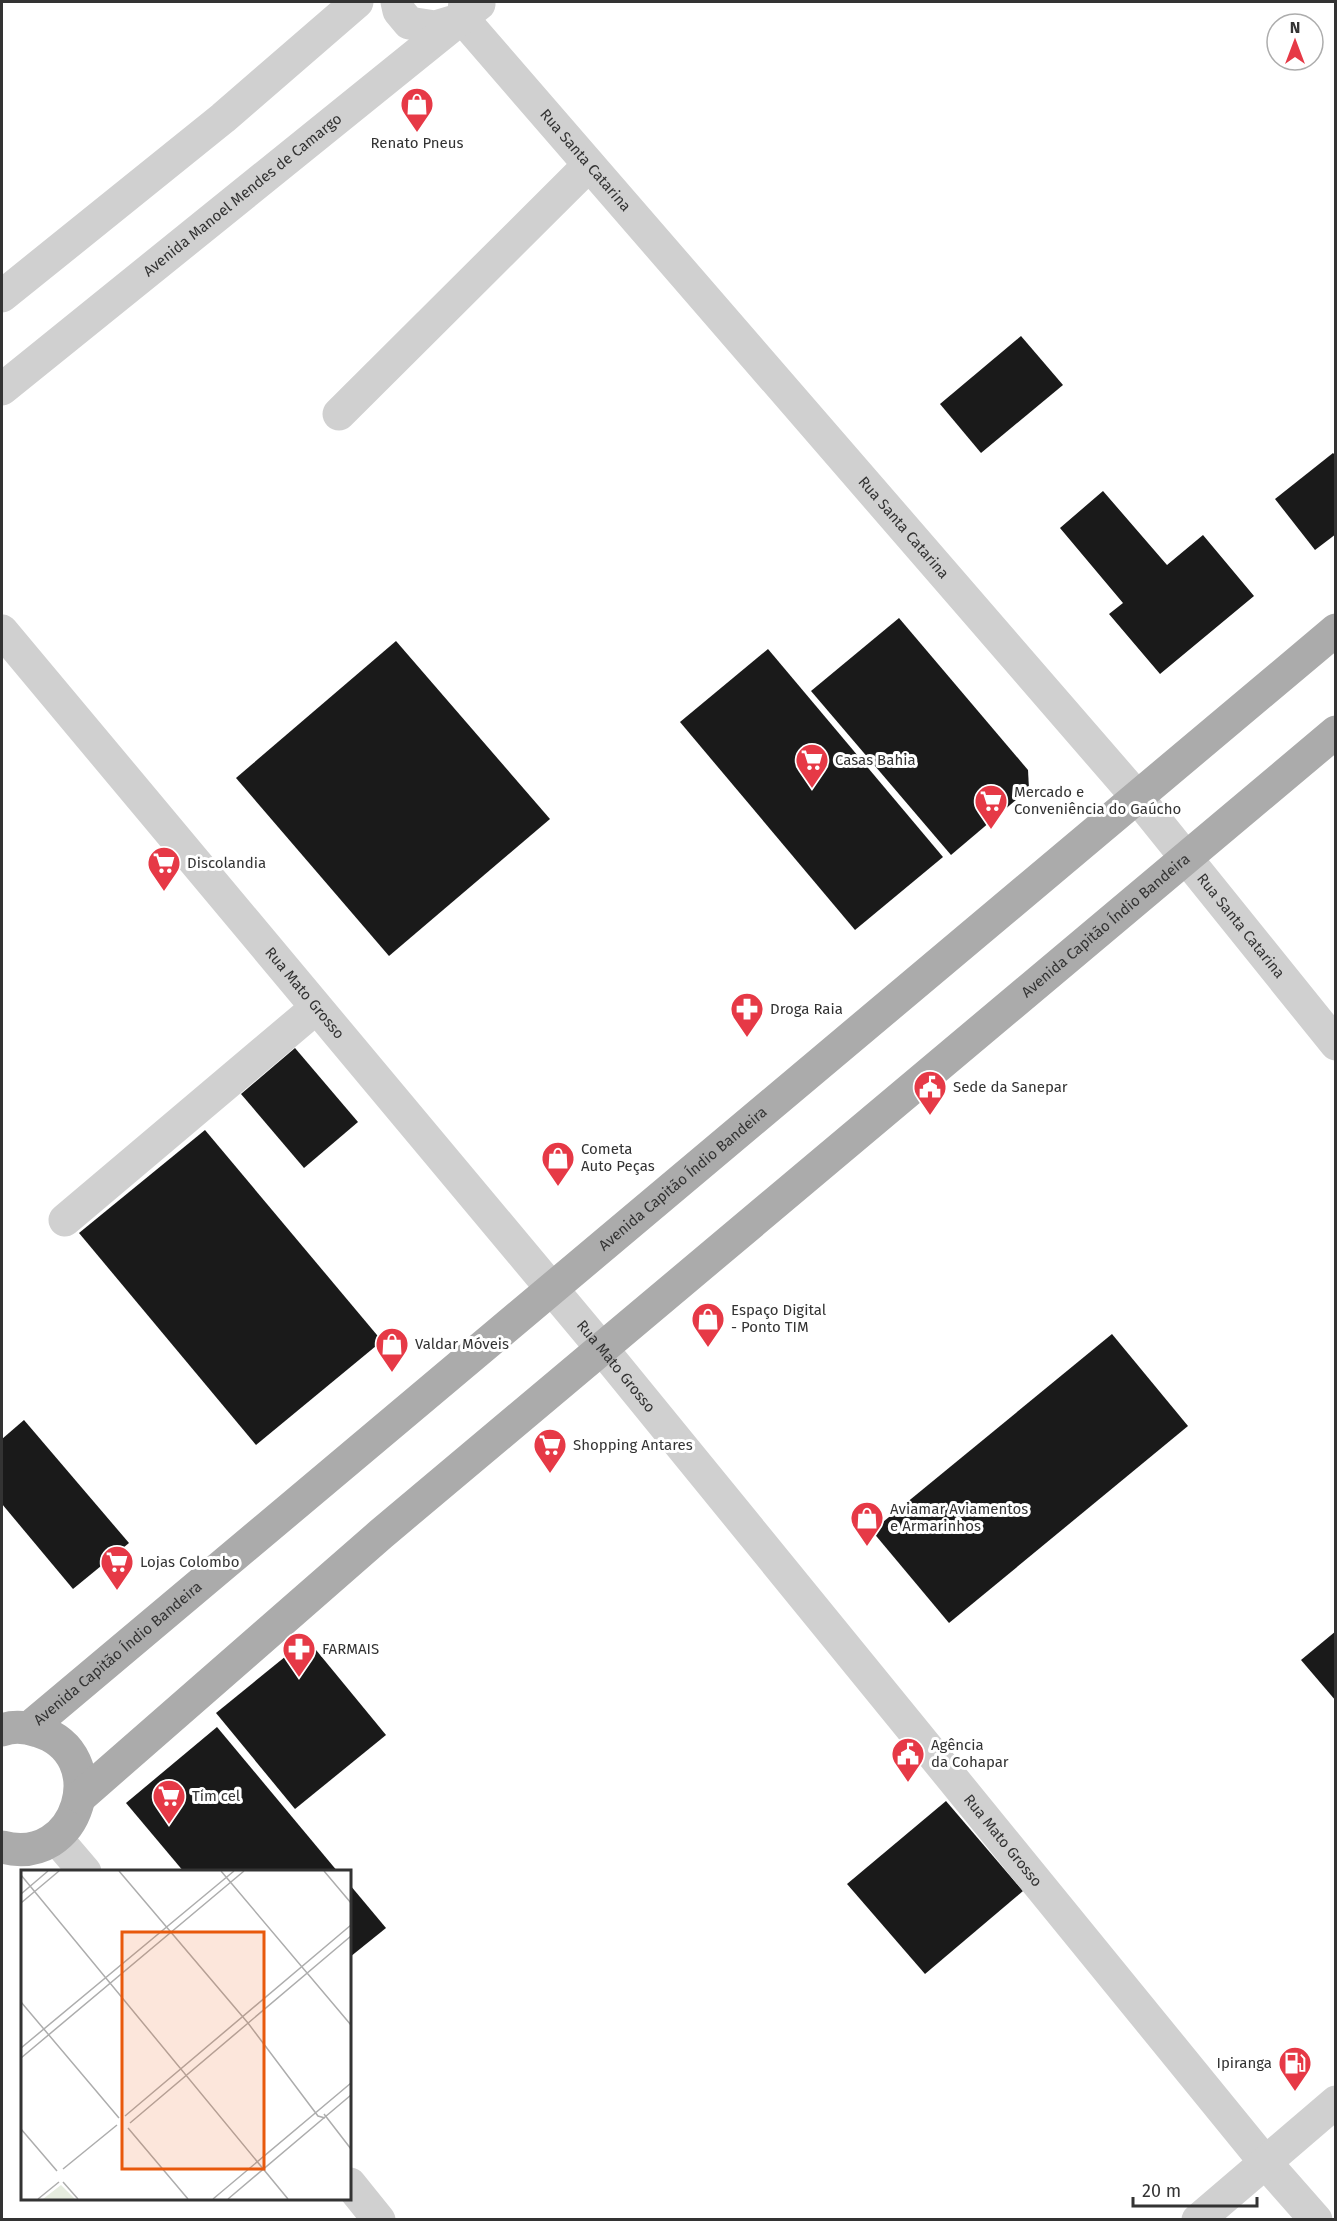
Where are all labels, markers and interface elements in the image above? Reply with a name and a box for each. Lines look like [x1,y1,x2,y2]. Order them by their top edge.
north arrow [1265,12,1325,72]
text: N [1290,18,1300,37]
shop icon: Renato Pneus [399,86,435,133]
street label: Rua Santa Catarina [536,105,635,215]
street label: Avenida Manoel Mendes de Camargo [140,110,345,280]
place label: Renato Pneus [370,134,464,152]
street label: Rua Santa Catarina [854,473,953,582]
supermarket icon: Casas Bahia [794,742,830,789]
place label: Casas Bahia [835,751,916,769]
supermarket icon: Mercado e Conveniência do Gaúcho [973,783,1009,830]
place label: Mercado e Conveniência do Gaúcho [1014,783,1181,818]
supermarket icon: Discolandia [146,845,182,892]
street label: Avenida Capitão Índio Bandeira [1018,850,1193,1001]
place label: Discolandia [187,854,266,872]
street label: Rua Santa Catarina [1193,870,1288,982]
street label: Rua Mato Grosso [261,944,348,1043]
pharmacy icon: Droga Raia [729,991,765,1038]
place label: Droga Raia [770,1000,843,1018]
public building icon: Sede da Sanepar [912,1069,948,1116]
place label: Sede da Sanepar [953,1078,1068,1096]
street label: Avenida Capitão Índio Bandeira [595,1103,771,1254]
shop icon: Cometa Auto Peças [540,1140,576,1187]
place label: Cometa Auto Peças [581,1140,655,1175]
shop icon: Espaço Digital - Ponto TIM [690,1301,726,1348]
place label: Espaço Digital - Ponto TIM [731,1301,827,1336]
street label: Rua Mato Grosso [573,1317,659,1416]
shop icon: Valdar Móveis [374,1326,410,1373]
place label: Valdar Móveis [415,1335,509,1353]
supermarket icon: Shopping Antares [532,1427,568,1474]
place label: Shopping Antares [573,1436,693,1454]
shop icon: Aviamar Aviamentos e Armarinhos [849,1500,885,1547]
place label: Aviamar Aviamentos e Armarinhos [890,1500,1028,1535]
supermarket icon: Lojas Colombo [99,1544,135,1591]
place label: Lojas Colombo [140,1553,240,1571]
street label: Avenida Capitão Índio Bandeira [30,1578,206,1729]
pharmacy icon: FARMAIS [281,1631,317,1678]
place label: FARMAIS [322,1640,379,1658]
public building icon: Agência da Cohapar [890,1736,926,1783]
place label: Agência da Cohapar [931,1736,1009,1771]
supermarket icon: Tim cel [151,1778,187,1825]
place label: Tim cel [192,1787,241,1805]
street label: Rua Mato Grosso [960,1791,1046,1890]
inset map [21,1870,351,2200]
fuel station icon: Ipiranga [1277,2045,1313,2092]
place label: Ipiranga [1217,2054,1272,2072]
scale bar [1133,2170,1258,2208]
text: 20 m [1142,2180,1181,2202]

